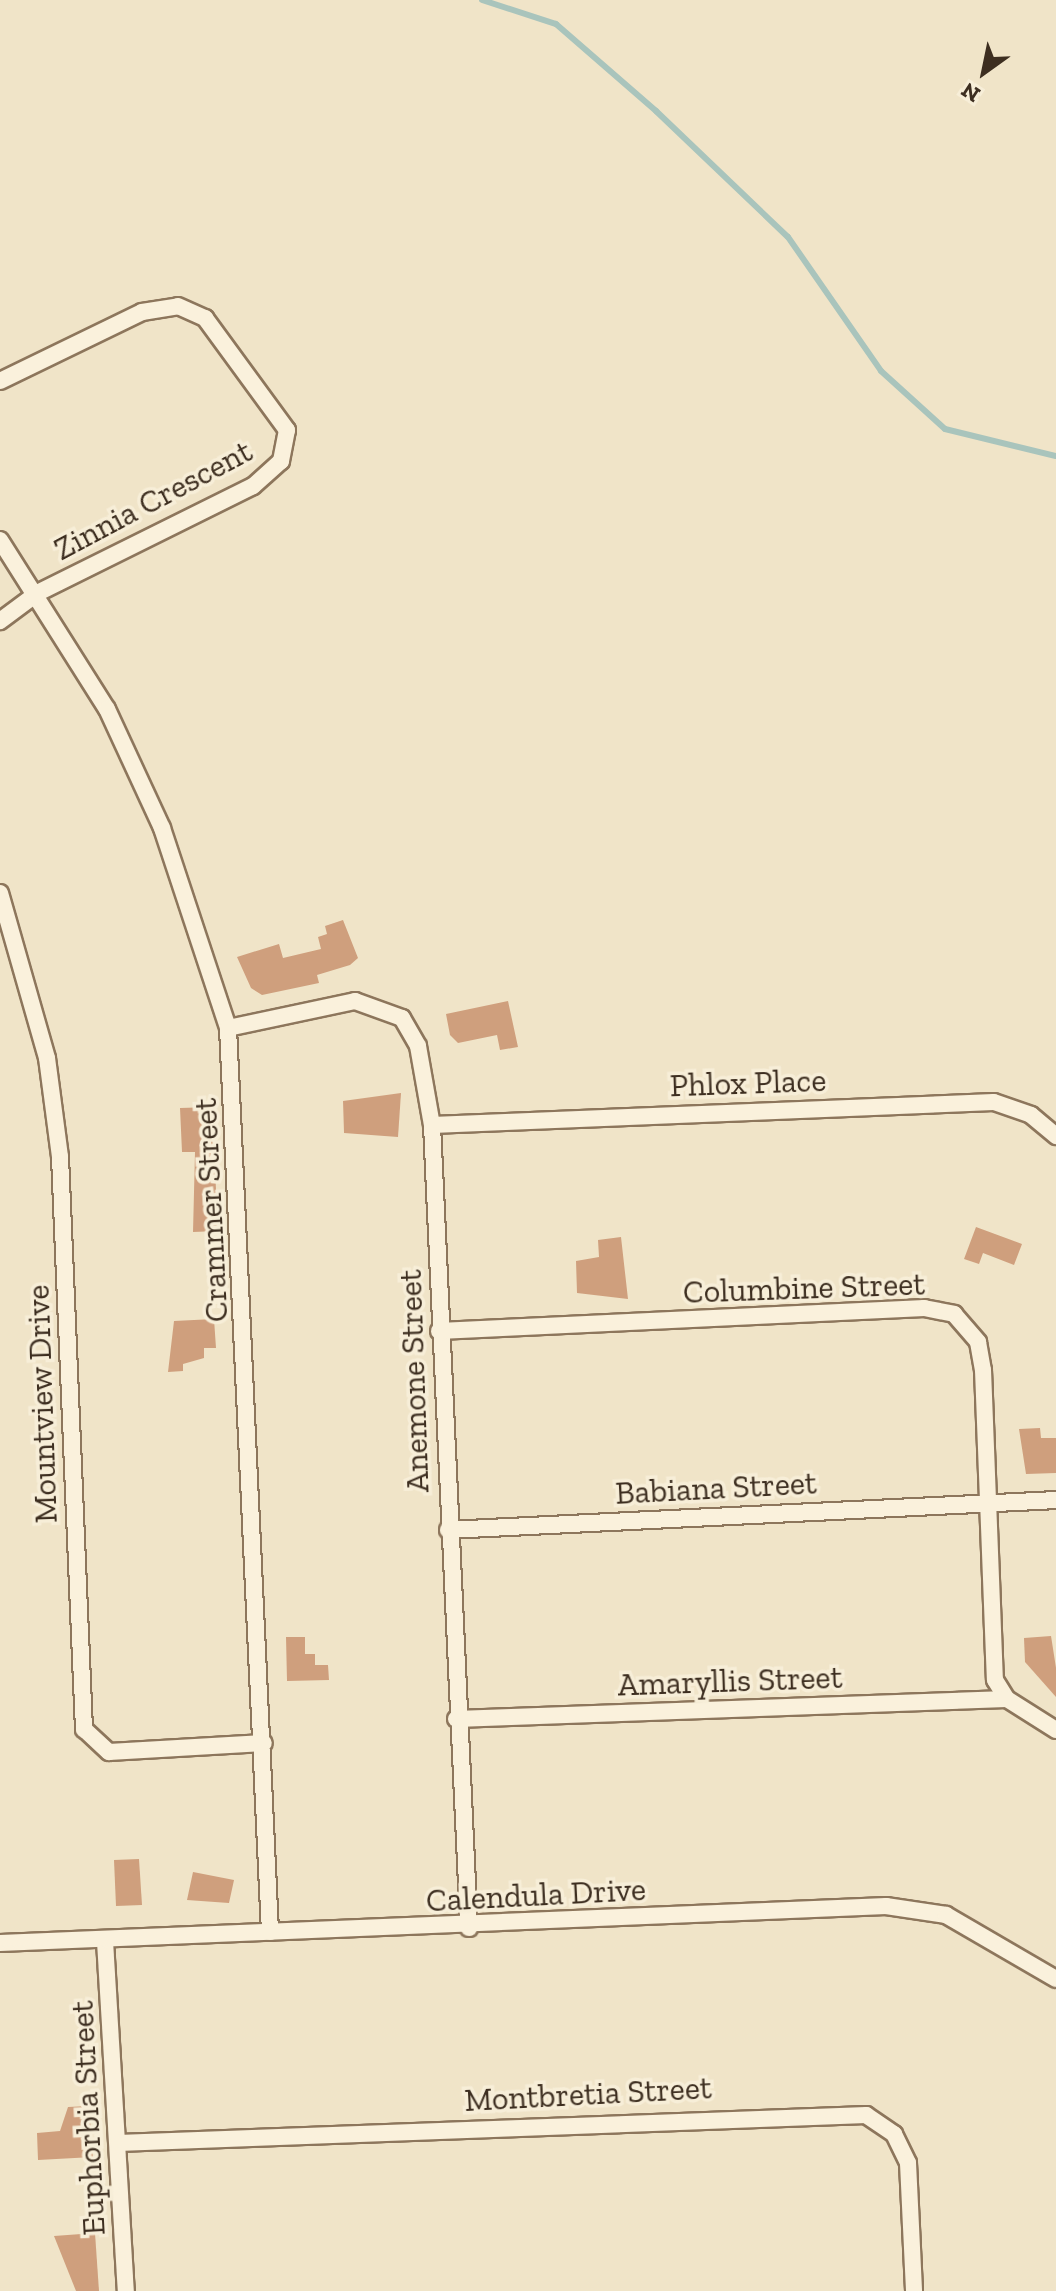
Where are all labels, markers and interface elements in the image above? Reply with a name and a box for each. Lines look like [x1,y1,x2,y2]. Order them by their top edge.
north arrow [944,32,1024,112]
text: N [956,77,985,108]
street label: Zinnia Crescent [47,432,259,568]
street label: Phlox Place [669,1061,827,1105]
street label: Crammer Street [186,1097,236,1323]
street label: Columbine Street [682,1265,926,1311]
street label: Anemone Street [391,1269,437,1493]
street label: Mountview Drive [19,1284,65,1524]
street label: Babiana Street [614,1464,818,1512]
street label: Amaryllis Street [617,1658,843,1704]
street label: Calendula Drive [425,1870,647,1920]
street label: Euphorbia Street [63,2000,113,2236]
street label: Montbretia Street [463,2068,713,2120]

